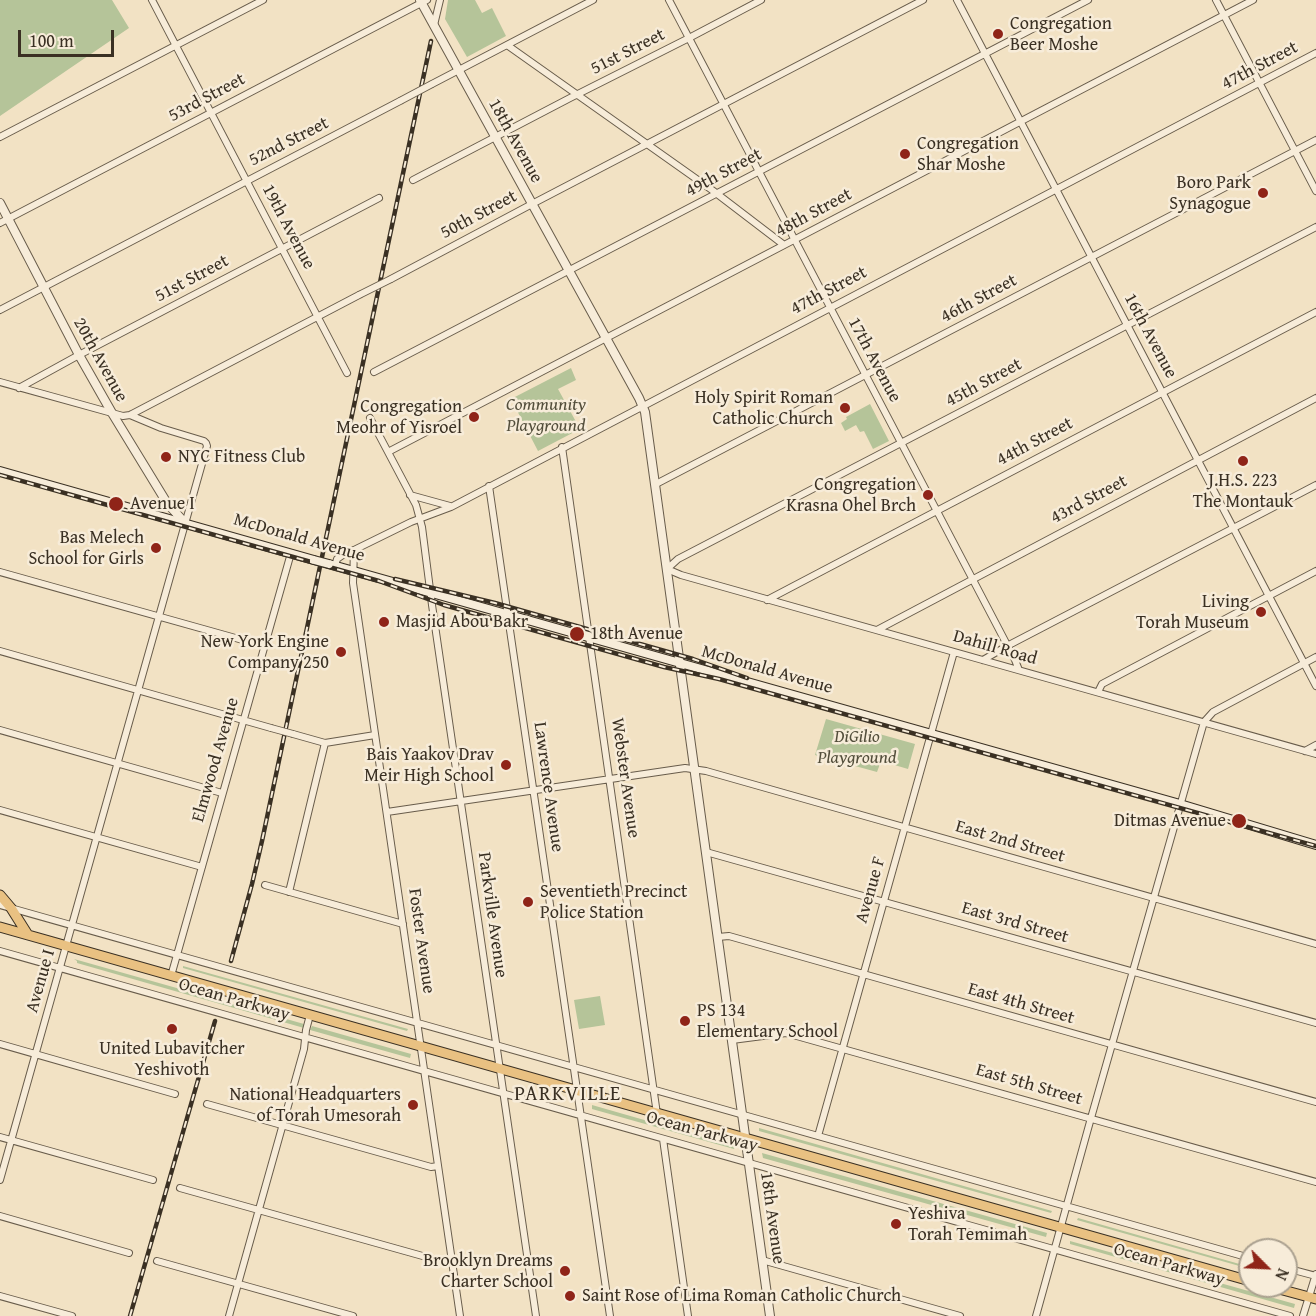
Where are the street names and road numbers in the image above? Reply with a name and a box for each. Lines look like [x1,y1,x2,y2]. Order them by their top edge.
street label: 51st Street [587,24,669,80]
street label: 47th Street [1218,37,1302,95]
street label: 53rd Street [165,69,249,127]
street label: 18th Avenue [483,95,547,187]
street label: 52nd Street [246,113,332,171]
street label: 49th Street [682,144,766,202]
street label: 19th Avenue [257,181,319,273]
street label: 48th Street [772,184,856,242]
street label: 50th Street [437,186,521,244]
street label: 51st Street [151,251,233,307]
street label: 47th Street [787,262,871,320]
street label: 46th Street [937,270,1021,328]
street label: 16th Avenue [1119,290,1181,382]
street label: 20th Avenue [68,314,132,406]
street label: 17th Avenue [843,314,905,406]
street label: 45th Street [942,354,1026,412]
street label: 44th Street [993,413,1077,471]
street label: 43rd Street [1047,471,1131,529]
street label: McDonald Avenue [231,509,367,567]
street label: Dahill Road [951,626,1039,670]
street label: McDonald Avenue [699,641,835,699]
street label: Elmwood Avenue [188,695,244,825]
street label: Webster Avenue [606,717,644,839]
street label: Lawrence Avenue [528,721,568,853]
street label: East 2nd Street [953,816,1067,868]
street label: Parkville Avenue [472,851,512,979]
street label: Avenue F [851,854,891,926]
street label: Foster Avenue [403,887,439,995]
street label: East 3rd Street [959,897,1071,949]
street label: Avenue I [22,947,60,1015]
street label: Ocean Parkway [176,974,292,1026]
street label: East 4th Street [965,978,1077,1030]
street label: East 5th Street [973,1059,1085,1111]
street label: Ocean Parkway [644,1107,760,1157]
street label: 18th Avenue [755,1170,789,1266]
street label: Ocean Parkway [1111,1239,1227,1291]

